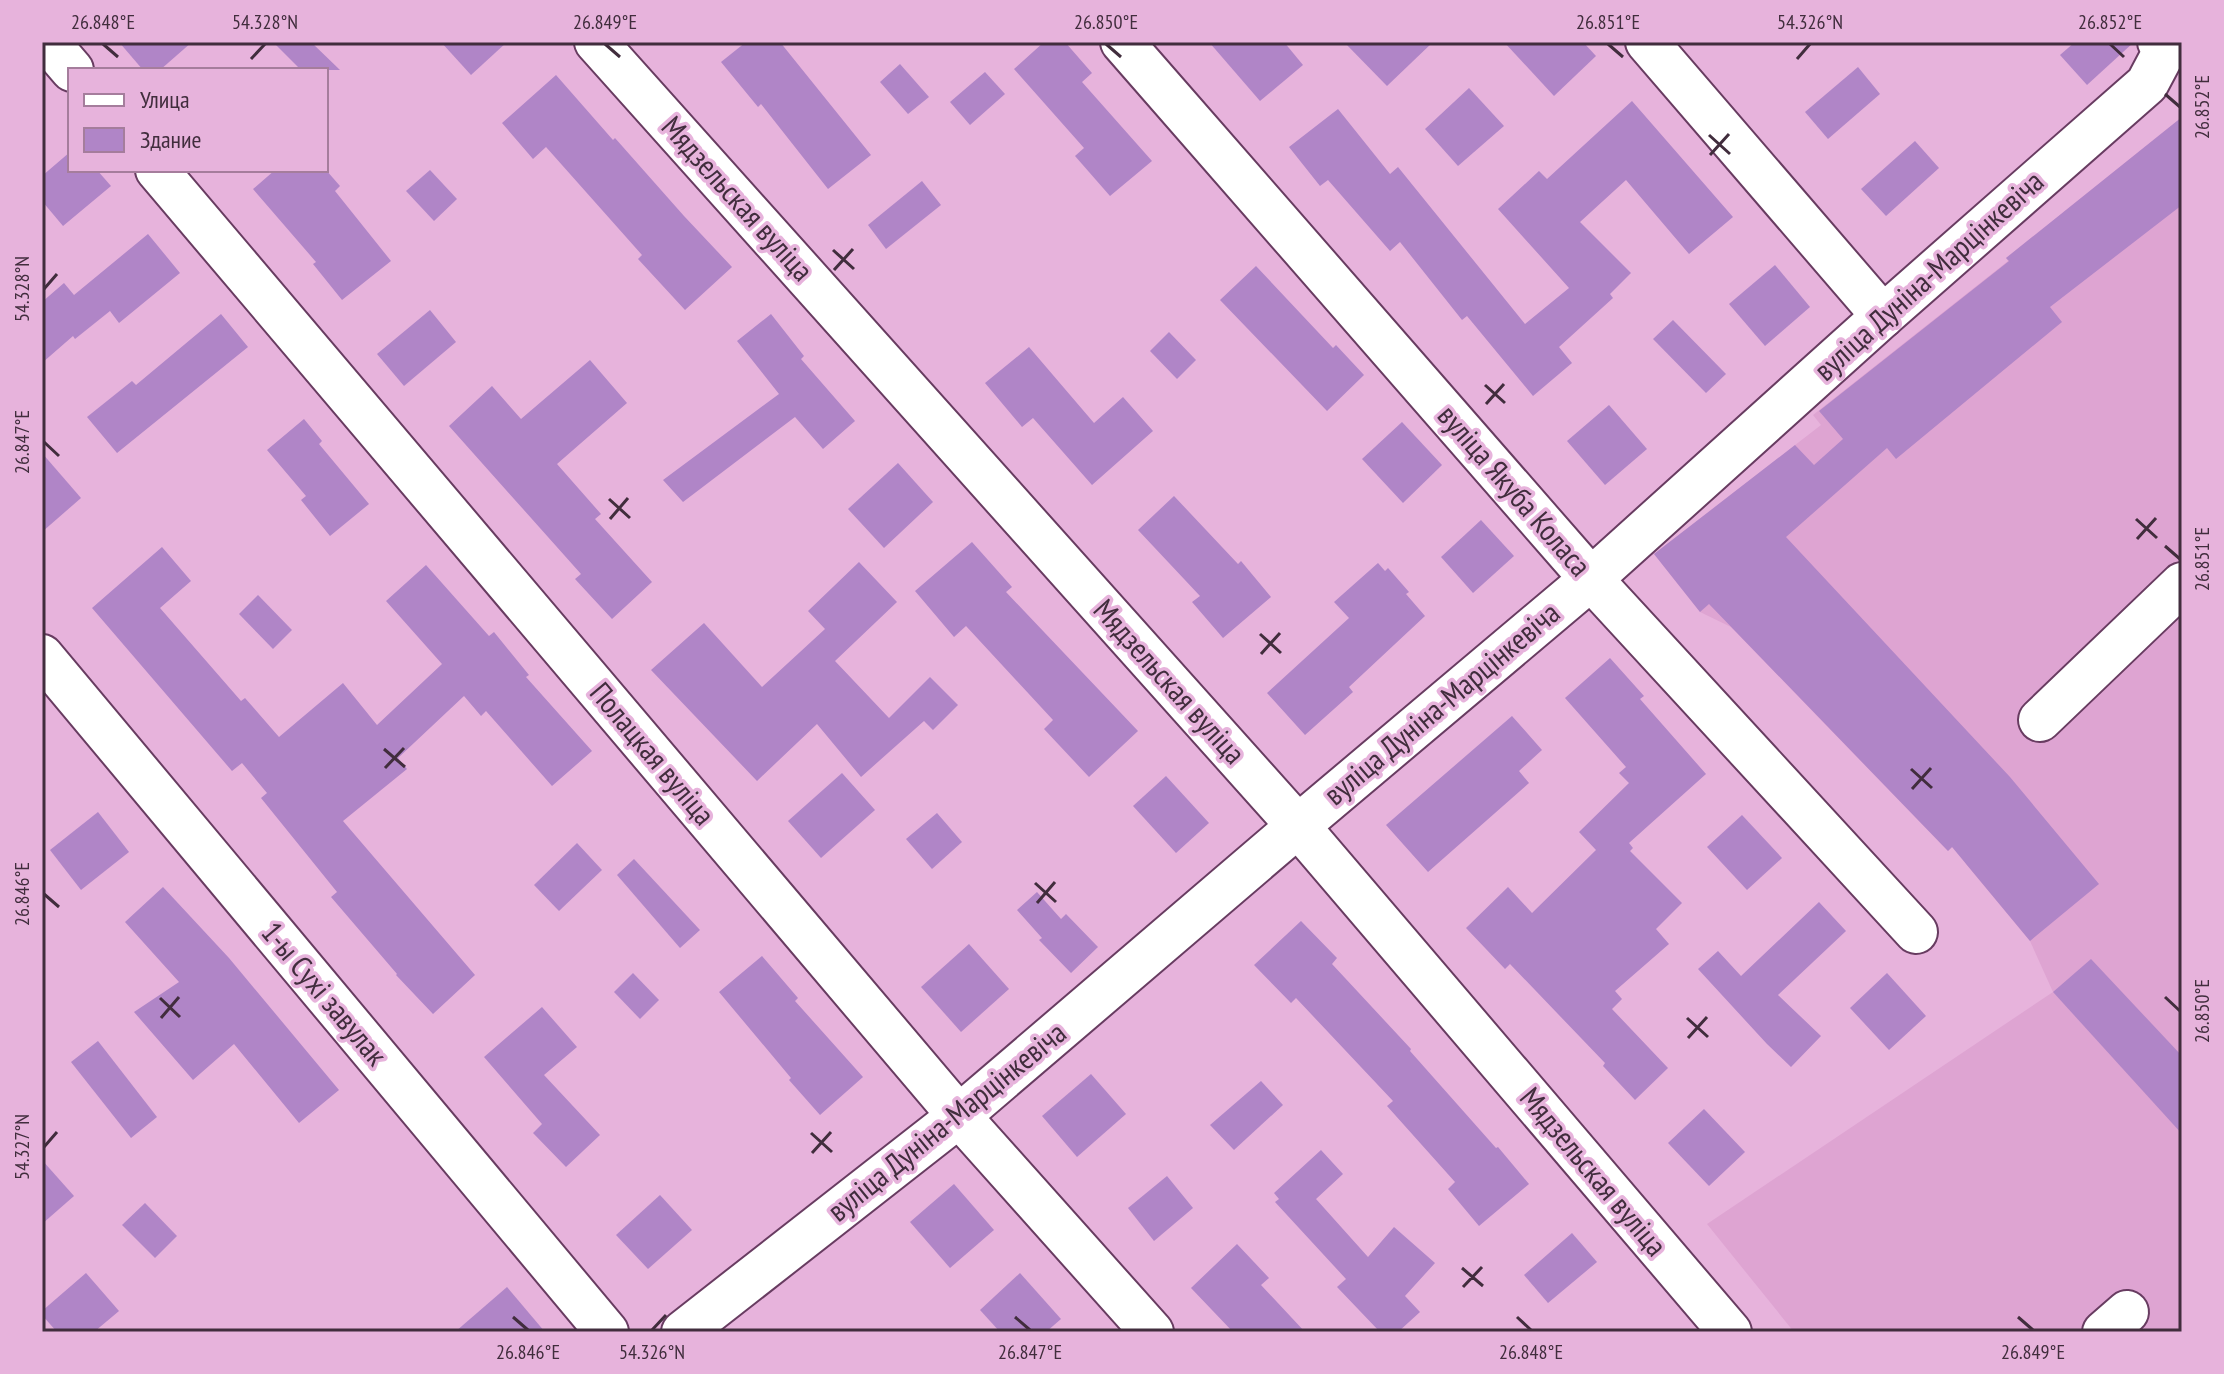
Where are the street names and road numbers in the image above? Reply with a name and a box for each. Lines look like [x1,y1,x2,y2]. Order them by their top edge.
street label: Мядзельская вуліца [654,107,822,289]
street label: вуліца Дуніна-Марцінкевіча [1805,161,2051,388]
street label: вуліца Якуба Коласа [1430,396,1600,584]
street label: Мядзельская вуліца [1086,590,1254,772]
street label: вуліца Дуніна-Марцінкевіча [1315,593,1567,813]
street label: Полацкая вуліца [582,674,724,833]
street label: 1-ы Сухі завулак [254,913,397,1073]
street label: вуліца Дуніна-Марцінкевіча [819,1012,1073,1229]
street label: Мядзельская вуліца [1512,1079,1676,1264]

